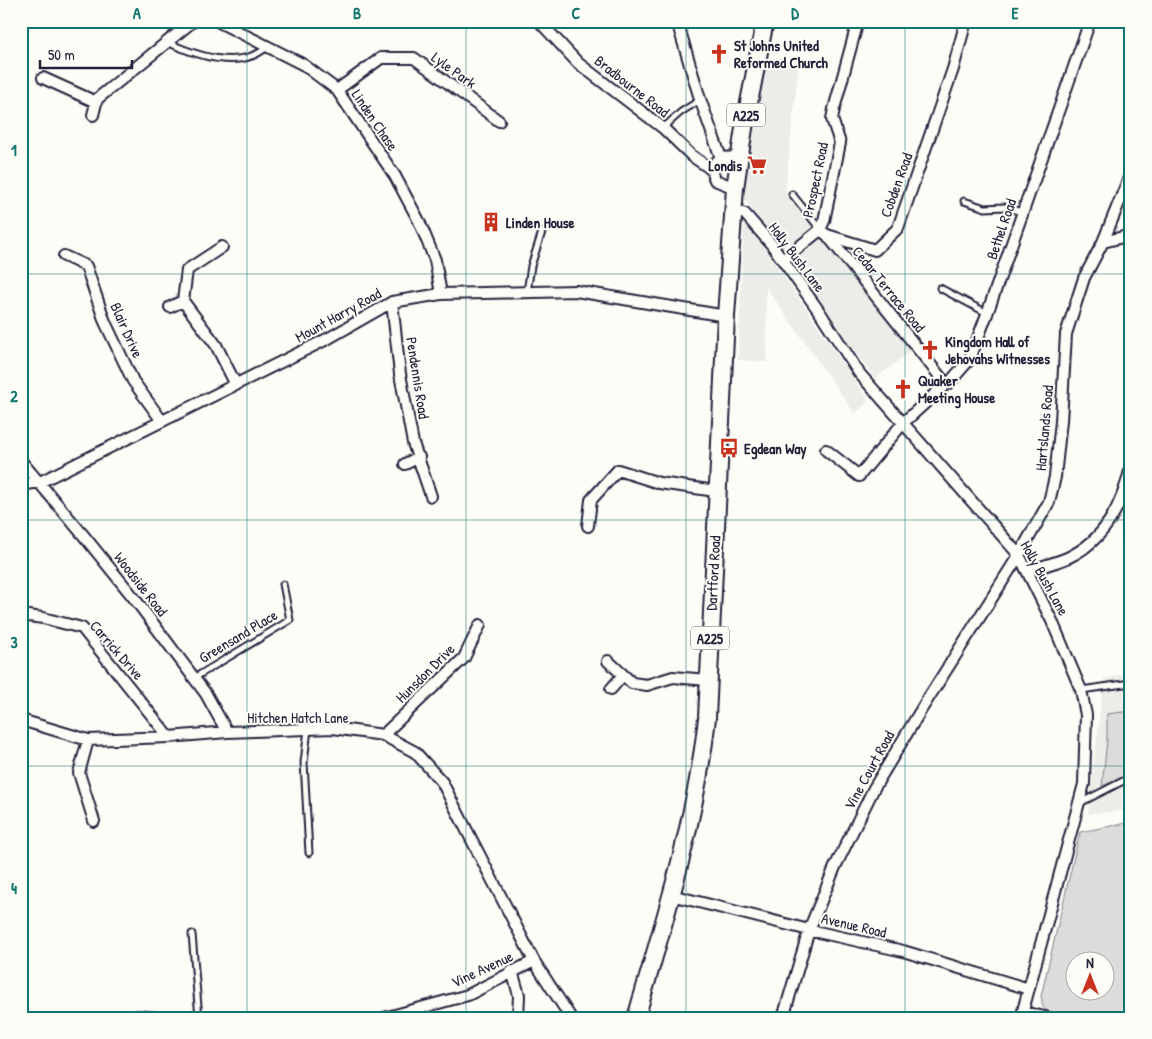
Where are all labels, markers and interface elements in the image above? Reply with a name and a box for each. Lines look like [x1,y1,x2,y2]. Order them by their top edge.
text: A [133,2,141,24]
text: B [353,2,361,24]
text: C [572,2,581,24]
text: D [791,2,799,24]
text: E [1011,2,1019,24]
place label: St Johns United Reformed Church [734,35,829,73]
scale bar [40,38,132,70]
church icon: St Johns United Reformed Church [708,43,730,65]
text: 50 m [48,44,75,65]
street label: Lyle Park [427,47,481,93]
street label: Bradbourne Road [590,50,674,122]
street label: Linden Chase [347,85,403,155]
road number: A225 [727,104,765,126]
text: 1 [11,139,17,161]
street label: Prospect Road [797,140,833,219]
street label: Cobden Road [875,150,917,220]
supermarket icon: Londis [746,154,768,176]
place label: Londis [709,155,742,176]
street label: Bethel Road [981,196,1021,262]
building icon: Linden House [480,211,502,233]
place label: Linden House [506,212,575,233]
street label: Holly Bush Lane [764,218,830,296]
street label: Cedar Terrace Road [848,241,930,337]
street label: Mount Harry Road [291,283,385,347]
street label: Blair Drive [106,299,148,361]
place label: Kingdom Hall of Jehovahs Witnesses [945,331,1050,369]
street label: Pendennis Road [401,336,435,421]
church icon: Kingdom Hall of Jehovahs Witnesses [919,339,941,361]
place label: Quaker Meeting House [918,370,995,409]
church icon: Quaker Meeting House [892,378,914,400]
street label: Hartslands Road [1030,384,1058,472]
text: 2 [10,385,18,407]
bus stop icon: Egdean Way [718,437,740,459]
place label: Egdean Way [744,438,807,460]
street label: Dartford Road [701,535,725,611]
street label: Holly Bush Lane [1016,537,1074,619]
street label: Woodside Road [109,548,173,621]
street label: Greensand Place [195,604,281,668]
street label: Carrick Drive [85,616,149,684]
road number: A225 [691,626,729,650]
text: 3 [10,631,18,653]
street label: Hunsdon Drive [391,639,459,707]
street label: Hitchen Hatch Lane [247,707,349,728]
street label: Vine Court Road [839,727,899,813]
text: 4 [11,877,17,899]
street label: Avenue Road [819,907,889,943]
street label: Vine Avenue [448,946,516,992]
north arrow [1064,952,1114,1002]
text: N [1086,953,1094,972]

